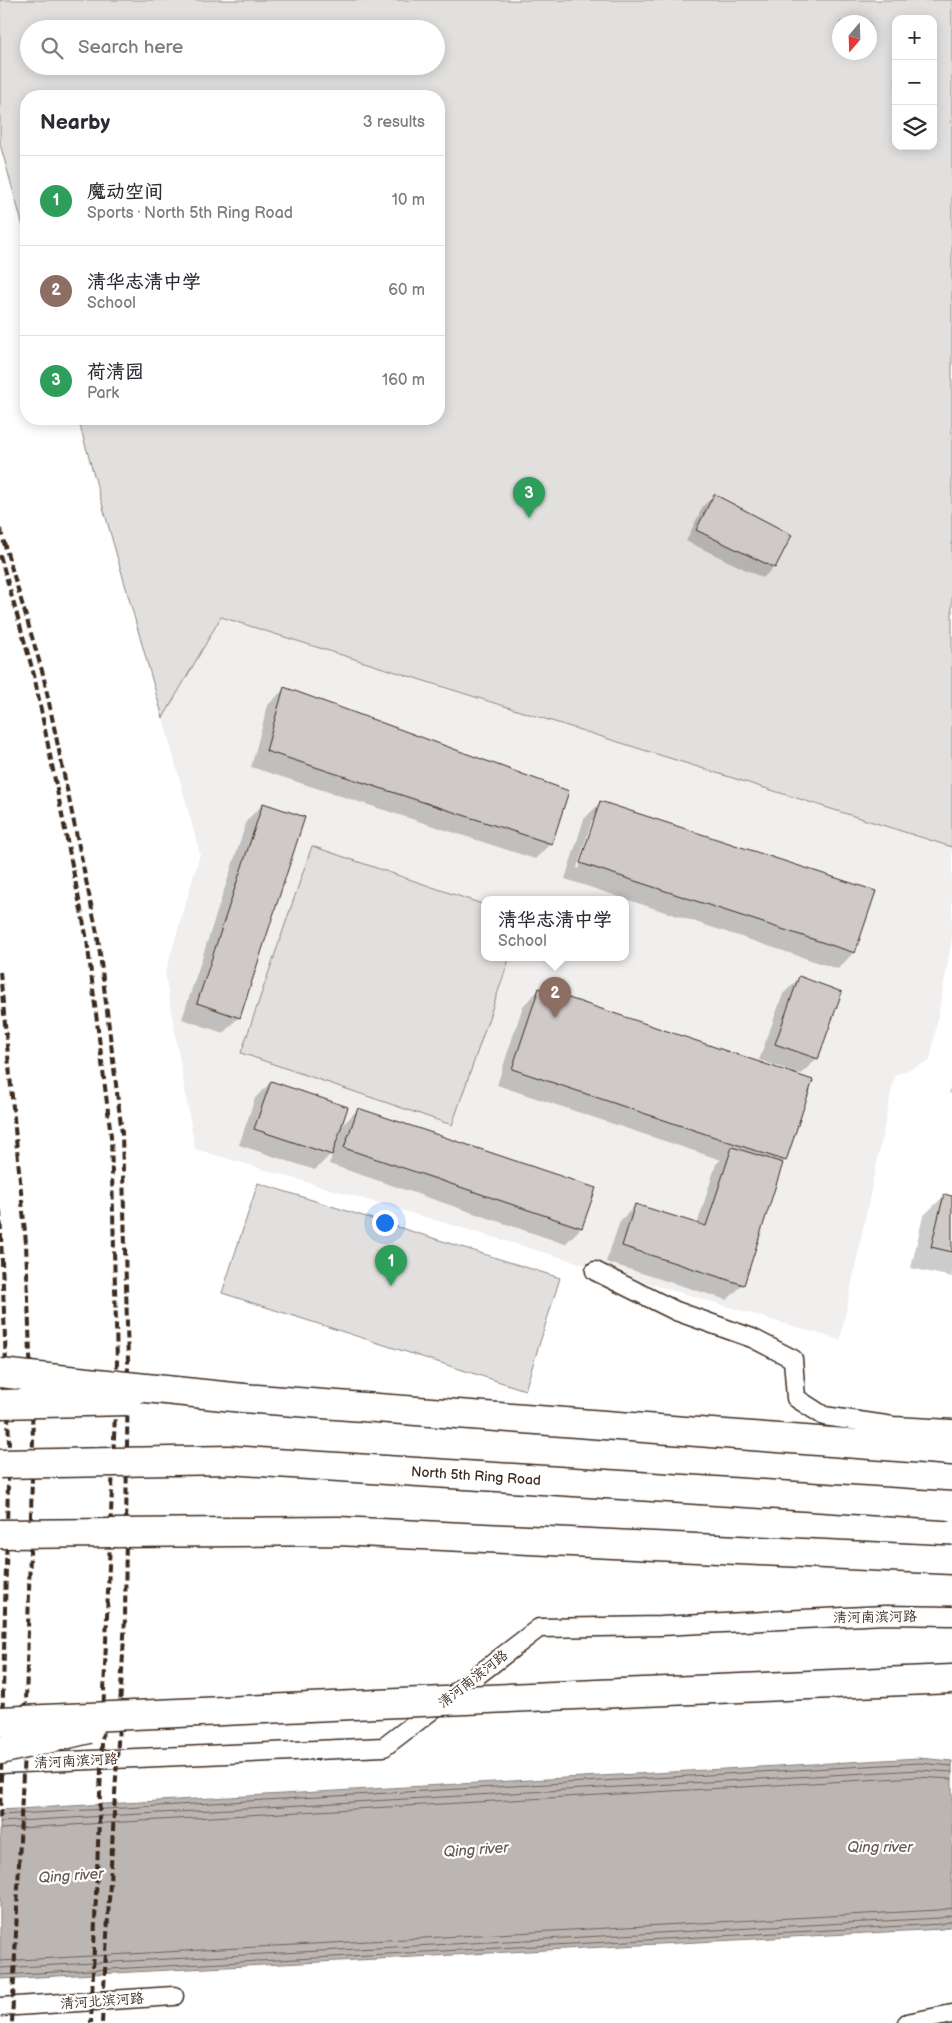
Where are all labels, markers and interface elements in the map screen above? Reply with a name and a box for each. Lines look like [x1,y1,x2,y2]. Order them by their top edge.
north arrow [832,15,877,60]
map controls [892,15,937,150]
button: + [892,15,937,60]
search box [20,20,445,75]
icon: search [38,34,66,62]
text: Search here [78,36,183,59]
button: − [892,60,937,105]
button: layers [892,105,937,150]
text: Nearby [40,110,110,135]
text: 3 results [363,113,425,132]
text: 魔动空间 [87,181,163,204]
text: 1 [53,191,59,210]
text: 10 m [392,191,425,210]
text: Sports · North 5th Ring Road [87,204,293,223]
text: 清华志清中学 [87,271,201,294]
text: 2 [51,281,61,300]
text: 60 m [388,281,425,300]
text: School [87,294,136,313]
text: 荷清园 [87,361,144,384]
text: 3 [51,371,61,390]
text: 160 m [382,371,425,390]
text: Park [87,384,119,403]
pin: 3 [513,477,545,518]
popup [481,896,629,961]
text: 清华志清中学 [498,909,612,932]
text: School [498,932,547,951]
pin: 2 [539,977,571,1018]
your location [372,1210,398,1236]
pin: 1 [375,1245,407,1286]
street label: North 5th Ring Road [410,1463,542,1489]
street label: 清河南滨河路 [833,1608,917,1626]
street label: 清河南滨河路 [435,1646,511,1712]
street label: 清河南滨河路 [34,1750,118,1772]
water label: Qing river [443,1838,511,1862]
water label: Qing river [847,1838,914,1857]
water label: Qing river [38,1864,106,1888]
street label: 清河北滨河路 [60,1990,144,2012]

